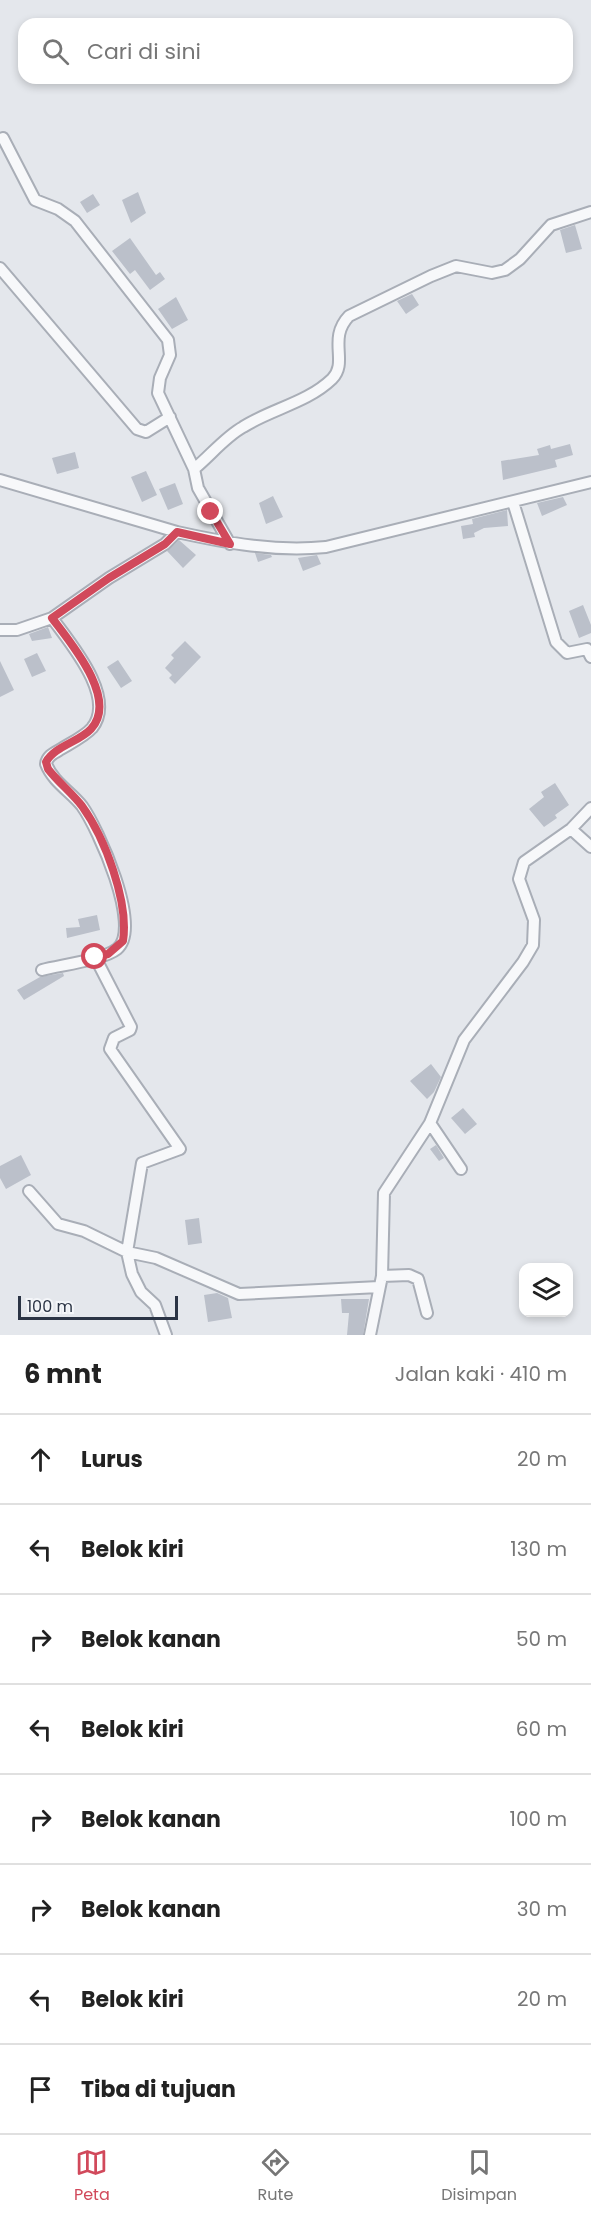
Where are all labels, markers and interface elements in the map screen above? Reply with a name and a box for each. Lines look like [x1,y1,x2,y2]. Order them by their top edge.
search box [18,18,573,84]
icon: search [39,35,72,68]
text: Cari di sini [87,36,201,67]
route end [197,498,223,524]
route start [81,943,107,969]
map controls [519,1263,573,1317]
button: layers [519,1263,573,1317]
scale bar [18,1293,178,1320]
text: 100 m [27,1295,73,1318]
text: 6 mnt [24,1356,102,1392]
text: Jalan kaki · 410 m [395,1360,567,1388]
icon: ahead [24,1443,57,1476]
text: Lurus [81,1444,143,1475]
text: 20 m [517,1445,567,1473]
icon: left [24,1533,57,1566]
text: Belok kiri [81,1534,184,1565]
text: 130 m [510,1535,567,1563]
icon: right [24,1623,57,1656]
text: Belok kanan [81,1624,221,1655]
text: 50 m [516,1625,567,1653]
icon: left [24,1713,57,1746]
text: Belok kiri [81,1714,184,1745]
text: 60 m [516,1715,567,1743]
icon: right [24,1803,57,1836]
text: Belok kanan [81,1804,221,1835]
text: 100 m [510,1805,567,1833]
icon: right [24,1893,57,1926]
text: Belok kanan [81,1894,221,1925]
text: 30 m [517,1895,567,1923]
icon: left [24,1983,57,2016]
text: Belok kiri [81,1984,184,2015]
text: 20 m [517,1985,567,2013]
icon: arrive [24,2073,57,2106]
text: Tiba di tujuan [81,2074,236,2105]
tab: Peta [74,2146,110,2207]
tab: Rute [258,2146,293,2207]
tab: Disimpan [441,2146,517,2207]

